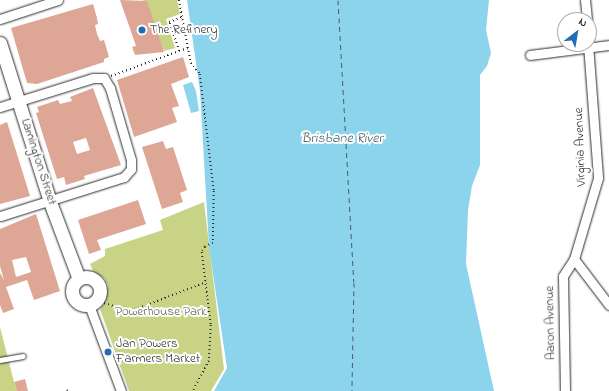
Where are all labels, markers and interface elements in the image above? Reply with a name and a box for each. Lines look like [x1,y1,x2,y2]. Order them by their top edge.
north arrow [557,12,597,52]
text: N [575,14,590,31]
place label: The Refinery [150,22,218,38]
marker: The Refinery [137,25,147,35]
street label: Virginia Avenue [572,107,590,187]
street label: Lamington Street [17,117,59,207]
water label: Brisbane River [301,131,383,147]
street label: Aaron Avenue [543,286,559,360]
park label: Powerhouse Park [115,304,207,320]
place label: Jan Powers Farmers Market [116,337,200,368]
marker: Jan Powers Farmers Market [103,347,113,357]

